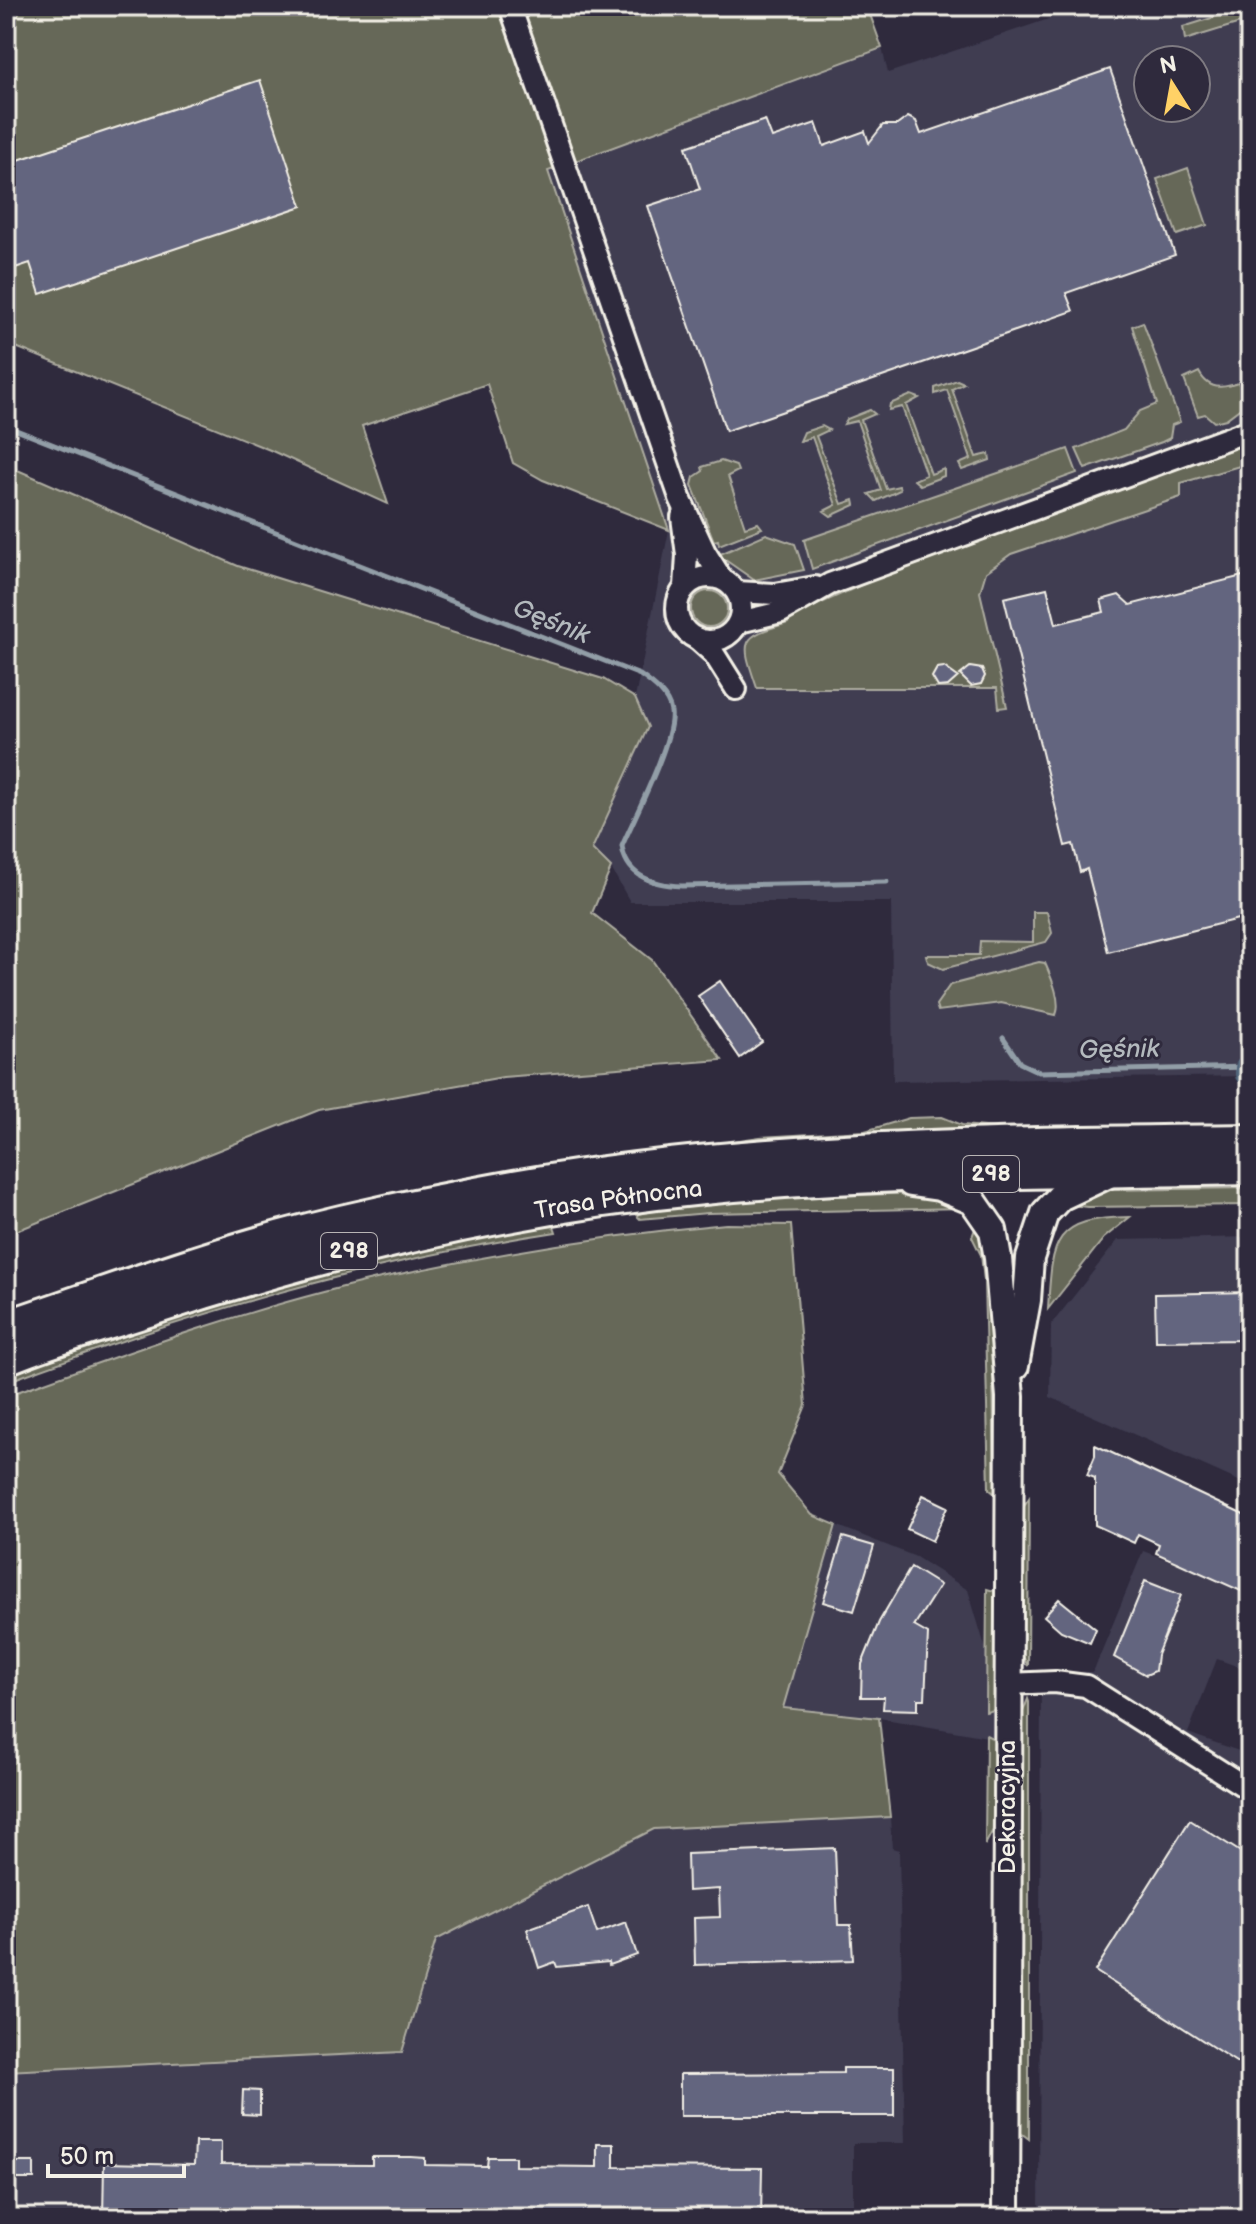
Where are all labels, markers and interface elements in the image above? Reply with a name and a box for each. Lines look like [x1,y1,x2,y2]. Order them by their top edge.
north arrow [1132,44,1212,124]
text: N [1158,51,1179,81]
water label: Gęśnik [508,593,595,652]
water label: Gęśnik [1079,1034,1161,1066]
road number: 298 [963,1156,1019,1192]
street label: Trasa Północna [532,1174,704,1225]
road number: 298 [321,1233,377,1269]
street label: Dekoracyjna [993,1740,1022,1874]
scale bar [48,2128,184,2178]
text: 50 m [60,2142,114,2171]

